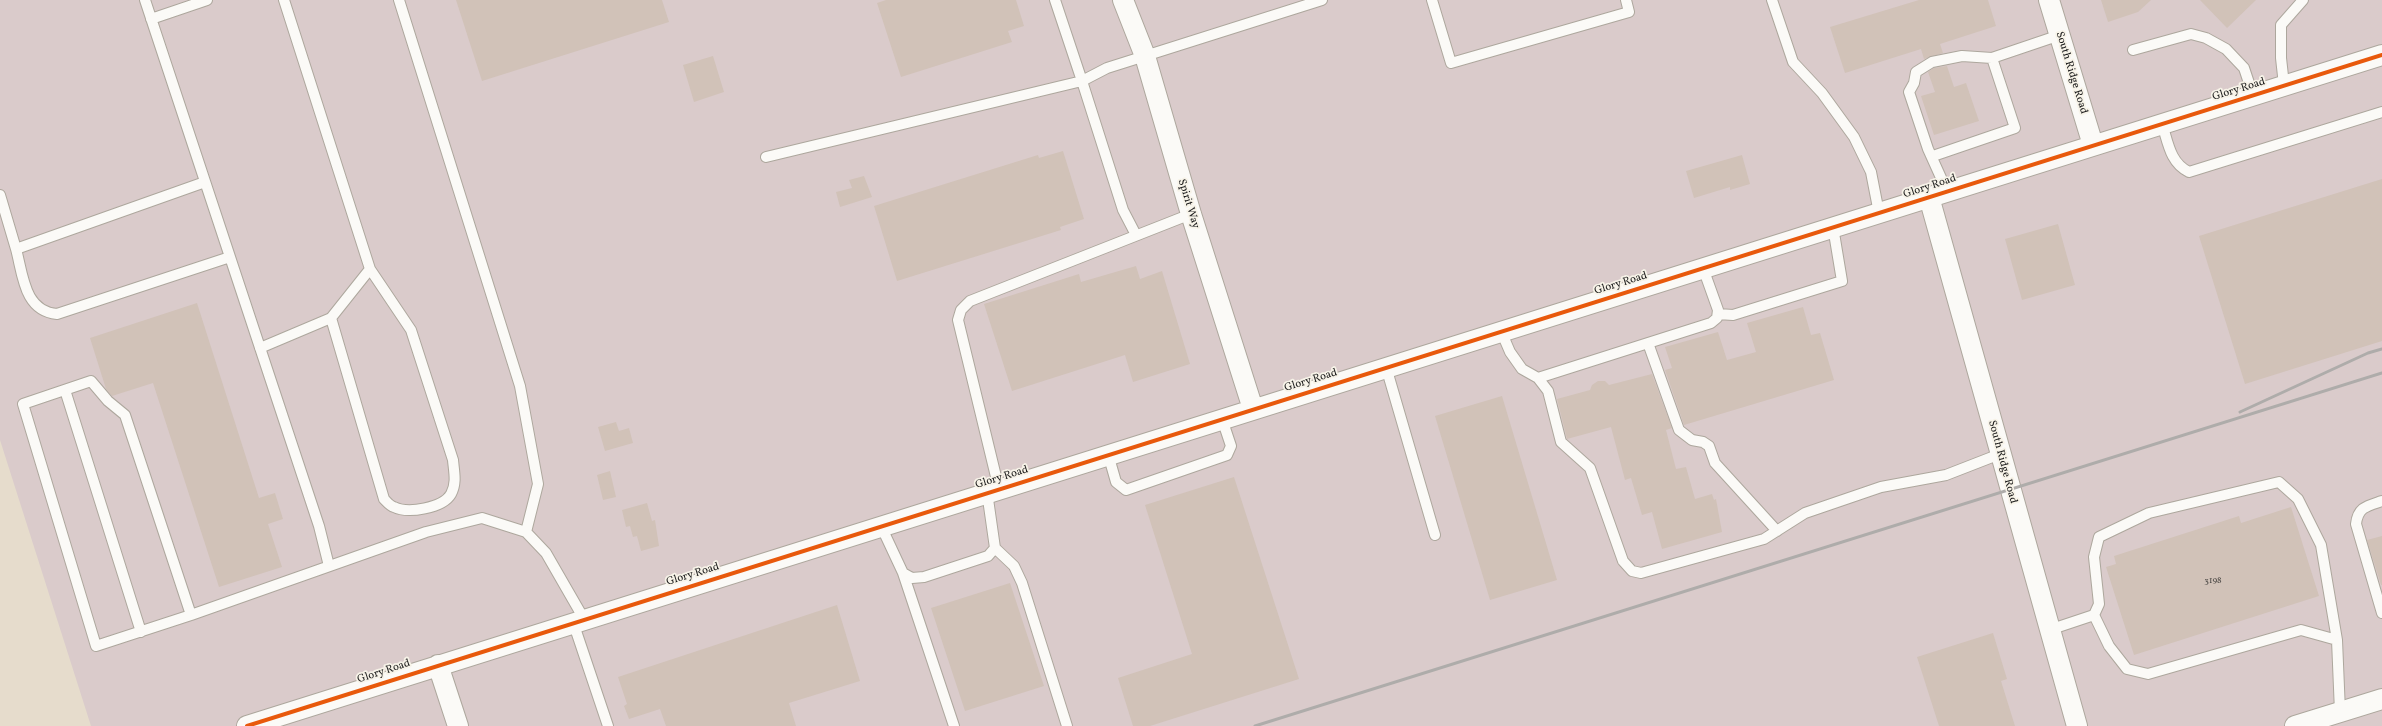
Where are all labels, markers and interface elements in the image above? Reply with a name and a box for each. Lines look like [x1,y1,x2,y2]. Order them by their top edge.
street label: South Ridge Road [2052,30,2090,116]
street label: Glory Road [2211,76,2267,104]
street label: Glory Road [1902,172,1958,202]
street label: Spirit Way [1174,178,1202,230]
street label: Glory Road [1593,270,1649,298]
street label: Glory Road [1283,367,1339,395]
street label: South Ridge Road [1985,419,2019,505]
street label: Glory Road [974,464,1030,492]
street label: Glory Road [665,561,721,589]
house number: 3198 [2204,576,2222,586]
street label: Glory Road [356,657,412,687]

